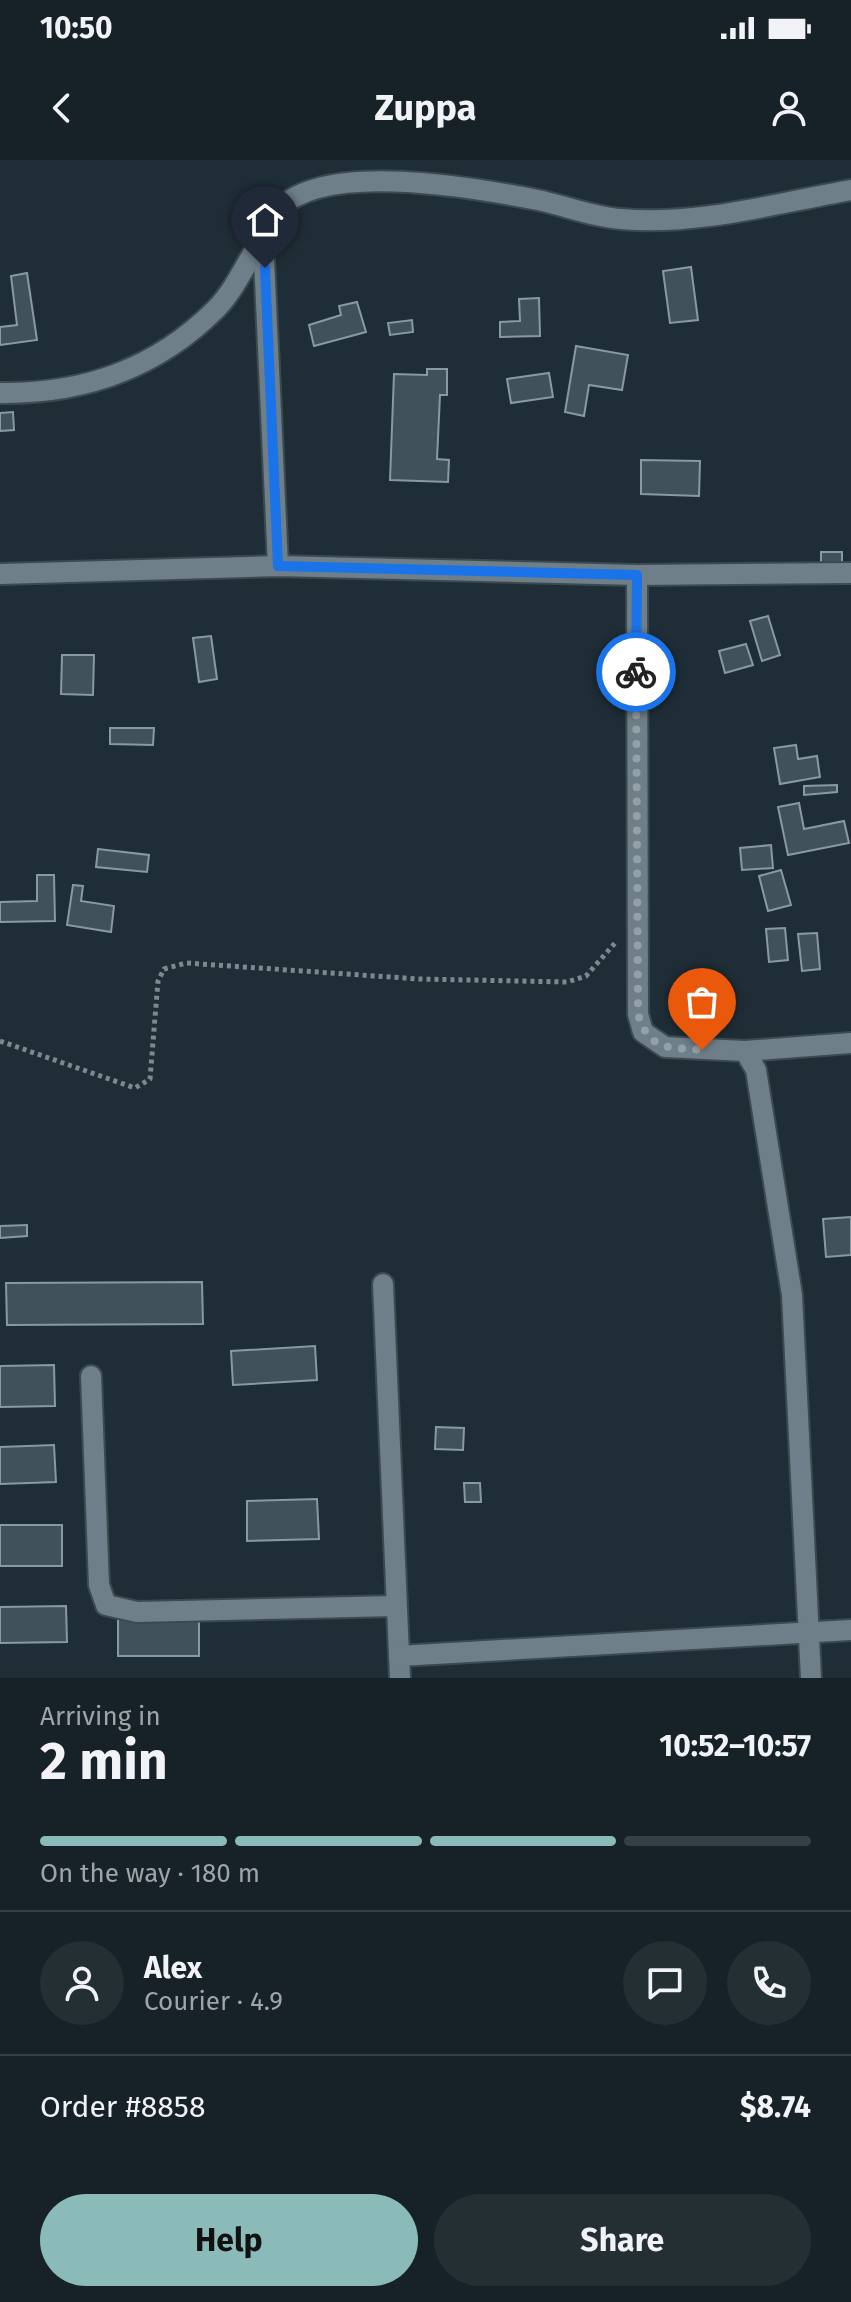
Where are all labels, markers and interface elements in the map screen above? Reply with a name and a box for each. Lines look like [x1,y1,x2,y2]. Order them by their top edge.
text: 10:50 [40,10,113,46]
icon: back [40,86,84,130]
text: Zuppa [375,86,476,130]
icon: person [767,86,811,130]
pin [231,186,299,268]
icon: home [243,198,287,242]
courier [596,632,676,712]
icon: bike [614,650,658,694]
pin [668,968,736,1050]
icon: bag [680,980,724,1024]
text: Arriving in [40,1701,161,1732]
text: 10:52–10:57 [659,1728,811,1764]
text: 2 min [40,1730,168,1793]
text: On the way · 180 m [40,1858,260,1889]
button: person [40,1941,124,2025]
button: chat [623,1941,707,2025]
button: phone [727,1941,811,2025]
text: Alex [144,1950,202,1986]
text: Courier · 4.9 [144,1986,283,2017]
text: Order #8858 [40,2089,205,2125]
text: $8.74 [740,2089,811,2125]
button: Help [40,2194,418,2286]
button: Share [434,2194,811,2286]

